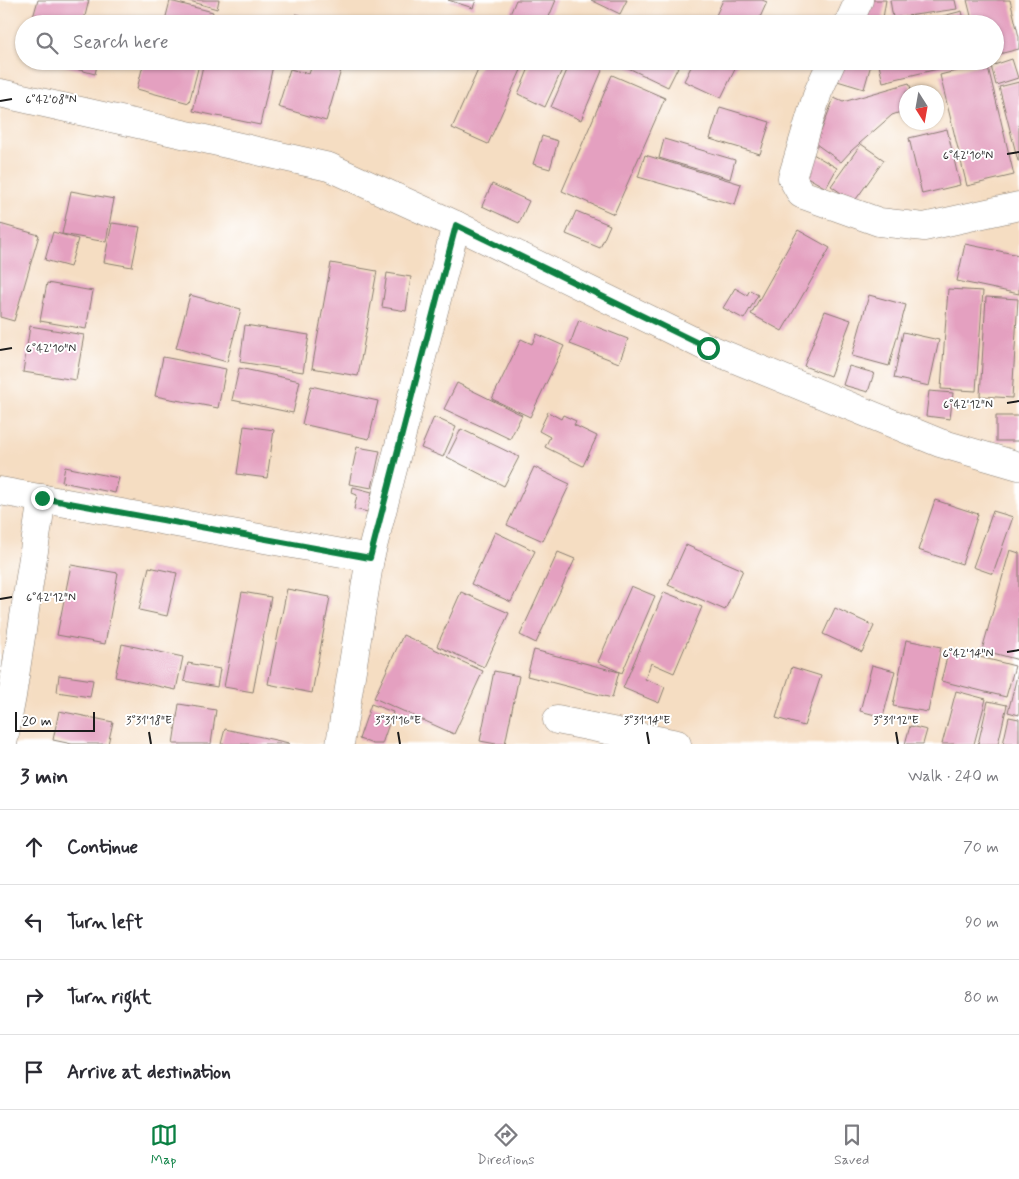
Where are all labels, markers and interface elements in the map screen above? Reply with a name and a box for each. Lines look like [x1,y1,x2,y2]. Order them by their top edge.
search box [15,15,1004,70]
icon: search [33,29,61,57]
text: Search here [73,30,169,55]
north arrow [899,85,944,130]
text: 6°42'08"N [25,92,77,108]
text: 6°42'10"N [943,148,993,164]
route start [697,337,720,360]
text: 6°42'10"N [26,341,76,357]
text: 6°42'12"N [943,397,993,413]
route end [31,487,54,510]
text: 6°42'12"N [26,590,76,606]
text: 6°42'14"N [942,646,994,662]
scale bar [15,709,95,732]
text: 20 m [22,712,52,730]
text: 3°31'18"E [126,713,172,729]
text: 3°31'16"E [375,713,421,729]
text: 3°31'14"E [624,713,670,729]
text: 3°31'12"E [873,713,919,729]
text: 3 min [20,763,68,791]
text: Walk · 240 m [908,766,999,787]
icon: ahead [20,833,48,861]
text: Continue [67,835,138,860]
text: 70 m [963,837,999,858]
icon: left [20,908,48,936]
text: Turn left [67,910,143,935]
text: 90 m [965,912,999,933]
icon: right [20,983,48,1011]
text: Turn right [67,985,151,1010]
text: 80 m [964,987,999,1008]
icon: arrive [20,1058,48,1086]
text: Arrive at destination [67,1060,231,1085]
tab: Map [150,1121,178,1169]
tab: Directions [477,1121,535,1169]
tab: Saved [834,1121,869,1169]

